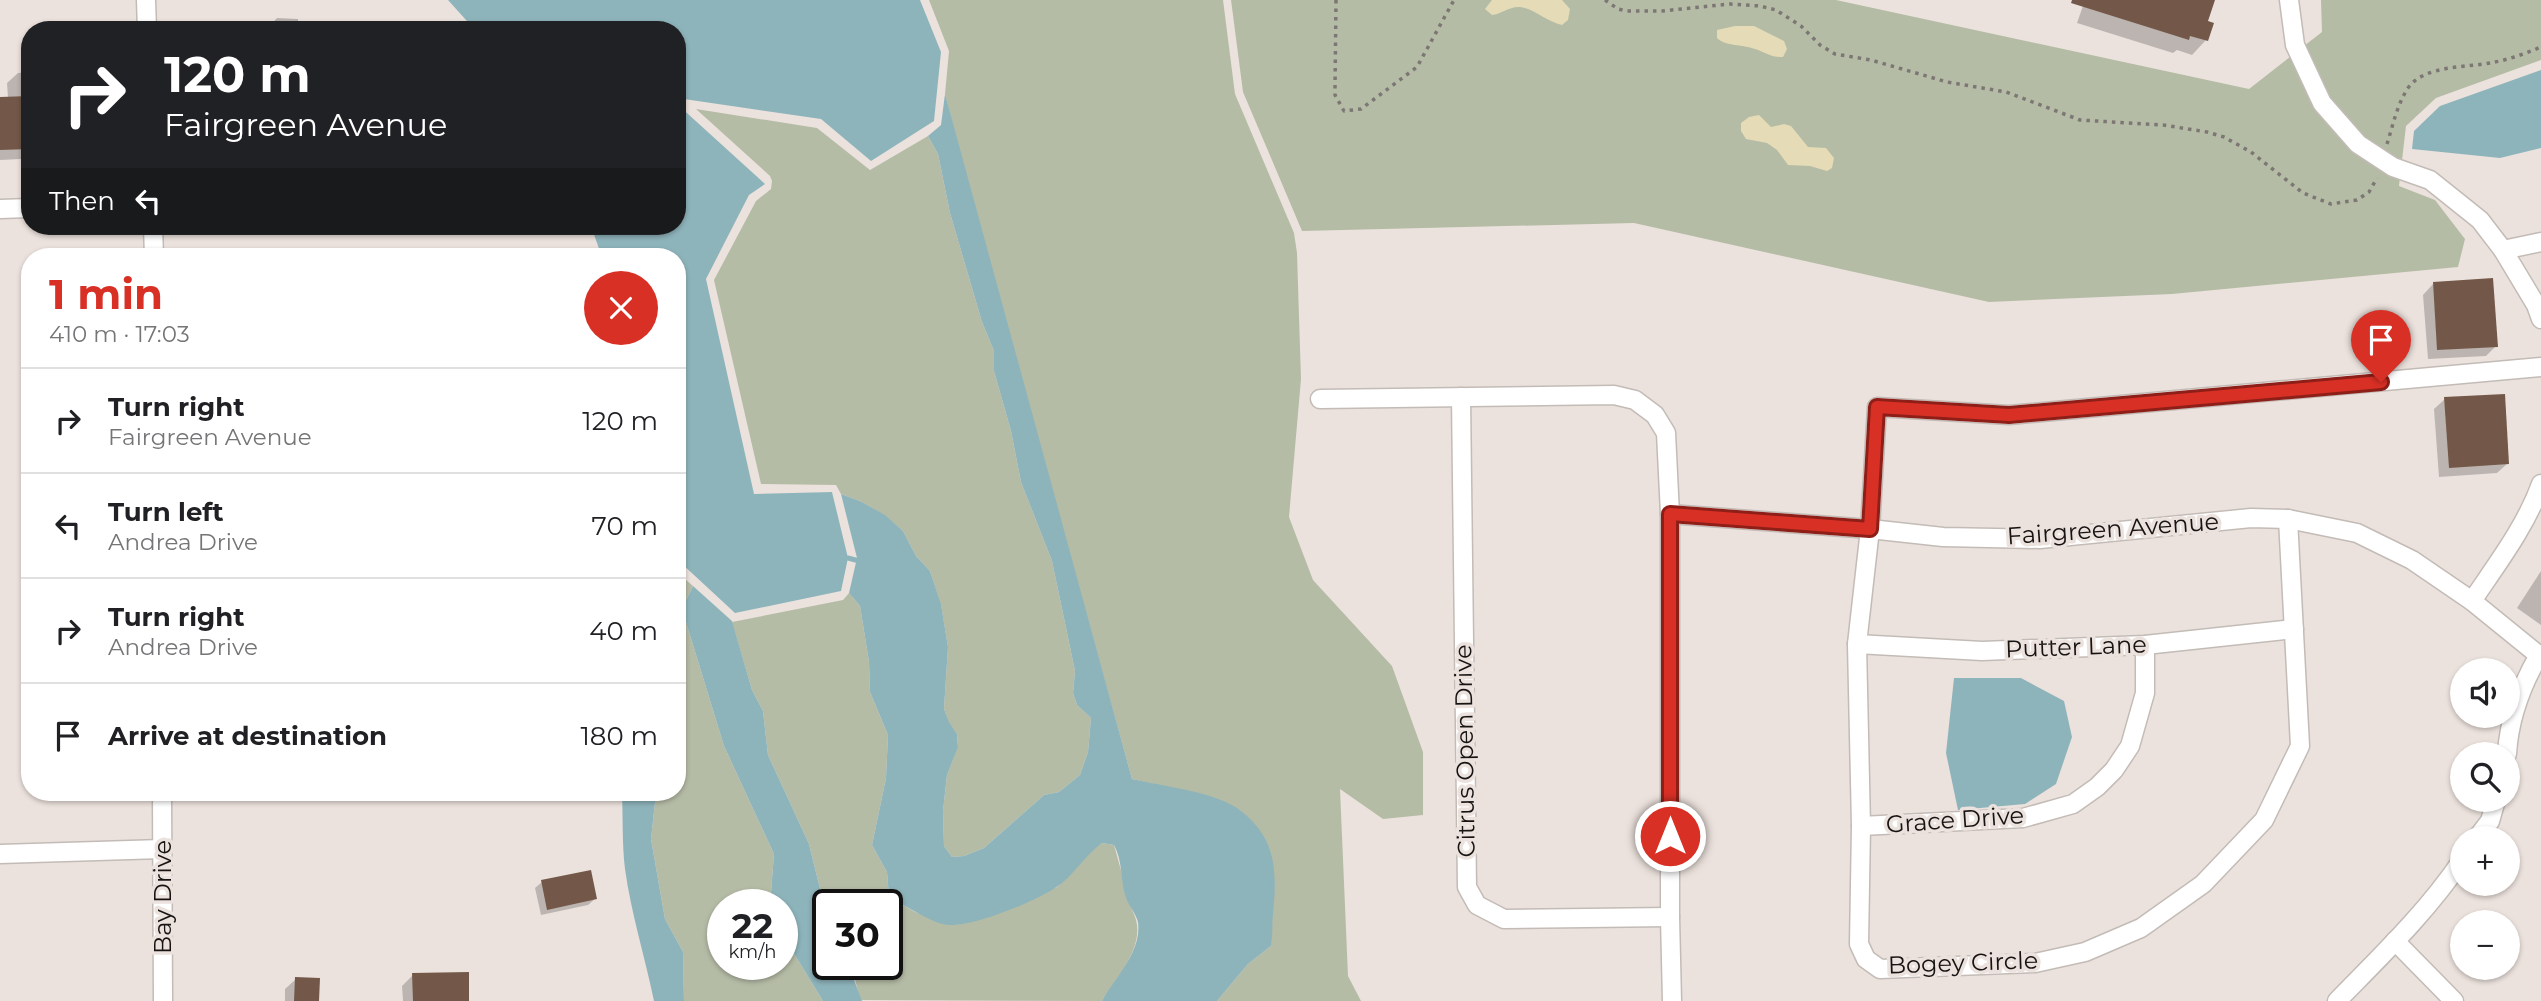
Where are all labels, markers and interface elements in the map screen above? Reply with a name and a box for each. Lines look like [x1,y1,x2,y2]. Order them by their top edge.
text: 120 m [164,45,311,104]
icon: right [49,49,140,140]
text: Fairgreen Avenue [164,105,447,144]
icon: left [129,182,167,220]
text: Then [49,185,115,217]
text: 1 min [49,268,163,320]
button: close [584,271,658,345]
pin [2351,310,2411,382]
text: 410 m · 17:03 [49,320,190,348]
icon: arrive [2362,321,2400,359]
text: Turn right [108,391,244,423]
icon: right [49,402,87,440]
text: 120 m [582,405,658,437]
text: Fairgreen Avenue [108,423,312,451]
text: Turn left [108,496,224,528]
icon: left [49,507,87,545]
street label: Fairgreen Avenue [2006,507,2220,550]
text: 70 m [592,510,658,542]
text: Andrea Drive [108,528,258,556]
text: Turn right [108,601,244,633]
icon: right [49,612,87,650]
text: 40 m [589,615,658,647]
street label: Putter Lane [2005,630,2147,663]
text: Andrea Drive [108,633,258,661]
street label: Citrus Open Drive [1448,644,1481,858]
map controls [2450,658,2520,980]
button: sound [2450,658,2520,728]
icon: arrive [49,717,87,755]
text: Arrive at destination [108,720,387,752]
text: 180 m [580,720,658,752]
button: search [2450,742,2520,812]
position arrow [1633,799,1707,873]
street label: Grace Drive [1885,800,2025,839]
button: + [2450,826,2520,896]
street label: Bay Drive [148,840,177,954]
speed limit sign: 30 [812,889,903,980]
text: 22 [732,904,773,947]
button: − [2450,910,2520,980]
text: km/h [728,941,777,963]
street label: Bogey Circle [1887,945,2039,980]

